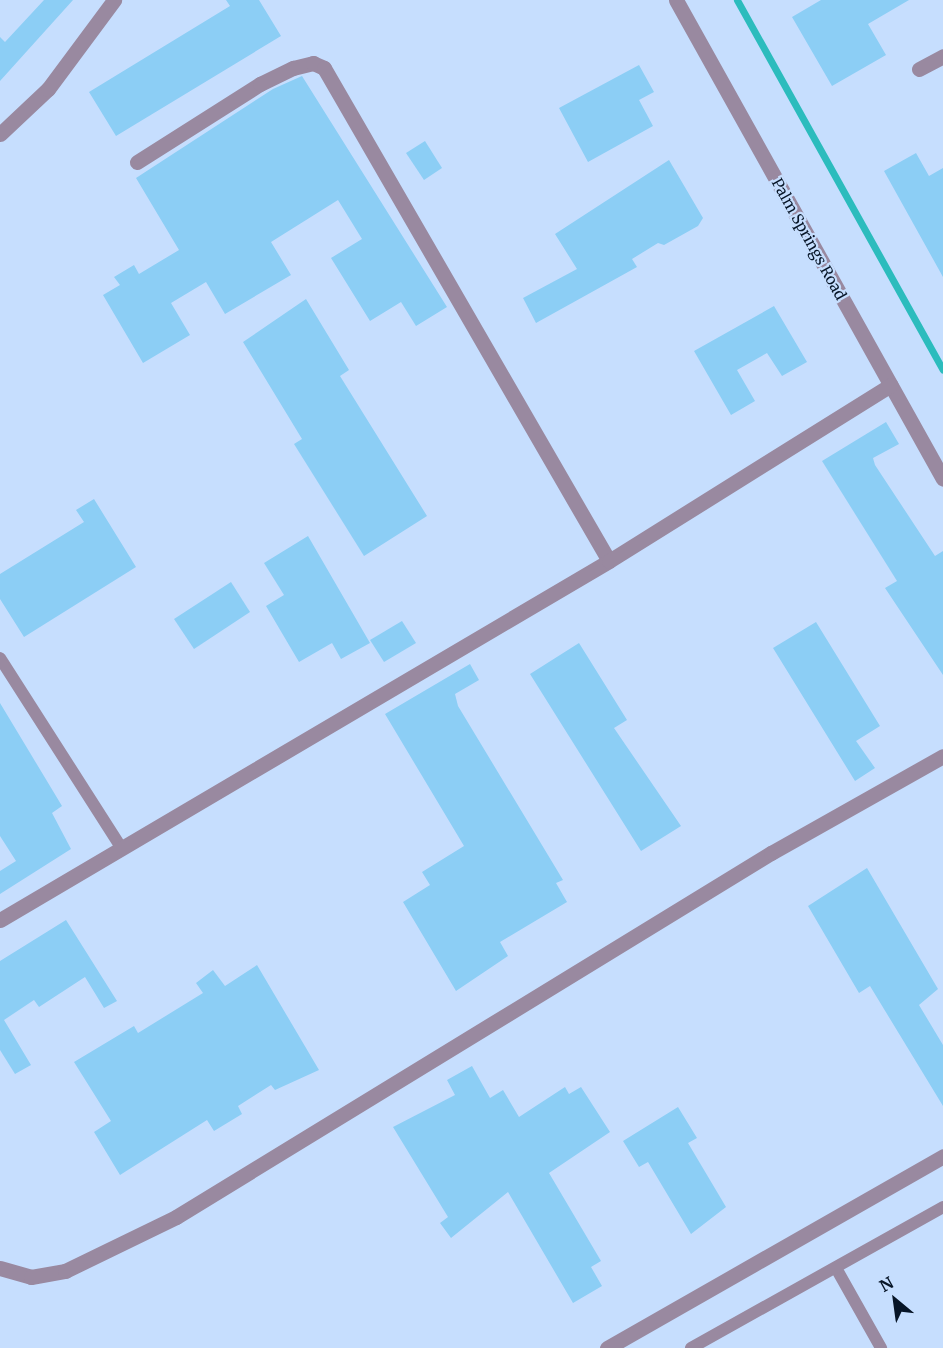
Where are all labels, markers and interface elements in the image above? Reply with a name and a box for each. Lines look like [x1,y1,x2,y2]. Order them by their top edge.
street label: Palm Springs Road [768,175,850,303]
north arrow [865,1270,925,1330]
text: N [876,1272,897,1296]

